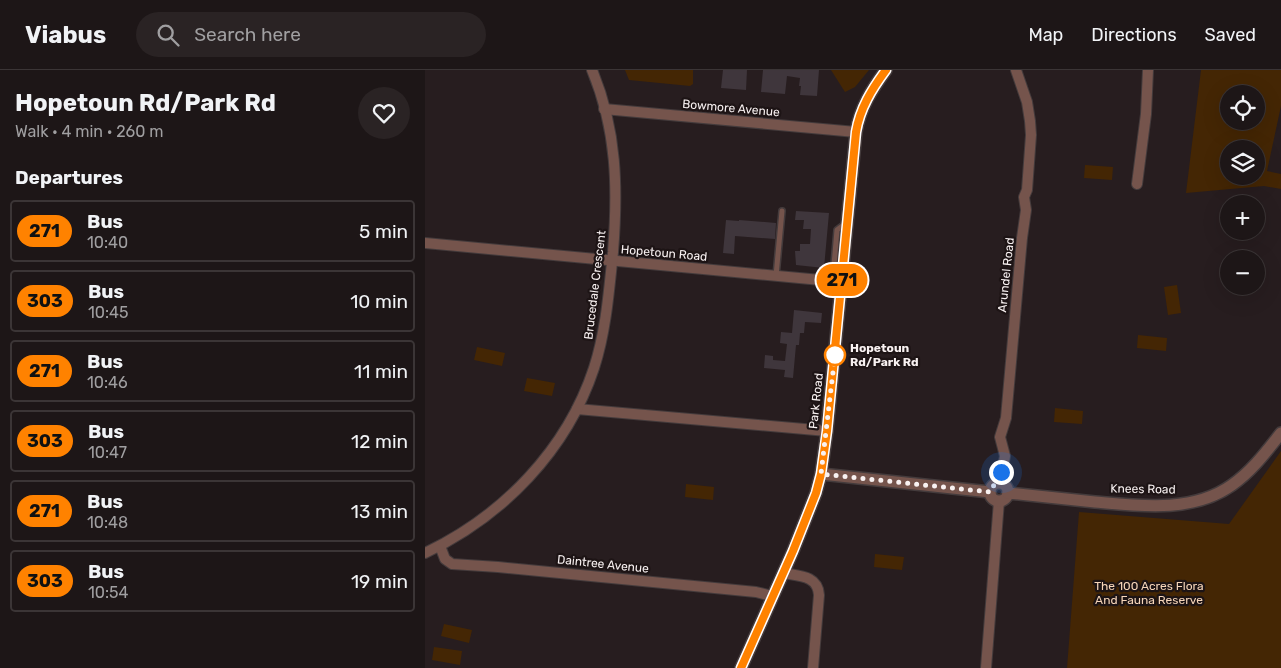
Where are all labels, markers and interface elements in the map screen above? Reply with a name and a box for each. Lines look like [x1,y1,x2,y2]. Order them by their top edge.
search box [136,12,486,57]
text: Viabus [25,21,106,49]
icon: search [154,21,182,49]
text: Search here [194,23,301,46]
text: Map [1028,24,1063,46]
text: Directions [1091,24,1177,46]
text: Saved [1205,24,1256,46]
map controls [1220,85,1265,295]
button: locate [1220,85,1265,130]
button: heart [358,87,410,139]
text: Hopetoun Rd/Park Rd [15,89,276,117]
street label: Bowmore Avenue [682,97,781,119]
text: Walk · 4 min · 260 m [15,122,164,141]
button: layers [1220,140,1265,185]
text: Departures [15,166,123,189]
button: + [1220,195,1265,240]
text: Bus [87,210,123,233]
text: 271 [29,220,60,242]
text: 5 min [359,220,408,243]
street label: Brucedale Crescent [581,229,609,340]
text: 10:40 [87,233,128,252]
street label: Arundel Road [995,237,1017,313]
street label: Hopetoun Road [620,242,708,264]
button: − [1220,250,1265,295]
line badge: 271 [813,264,871,296]
text: 271 [827,269,857,291]
text: Bus [88,280,124,303]
text: 303 [27,290,63,312]
text: 10 min [350,290,408,313]
text: 10:45 [88,303,129,322]
place label: Hopetoun Rd/Park Rd [850,341,919,369]
marker: Hopetoun Rd/Park Rd [824,344,846,366]
text: Bus [87,350,123,373]
text: 271 [29,360,60,382]
text: 11 min [354,360,408,383]
street label: Park Road [806,372,826,430]
text: 10:46 [87,373,128,392]
text: Bus [88,420,124,443]
text: 303 [27,430,63,452]
text: 12 min [351,430,408,453]
text: 10:47 [88,443,127,462]
your location [989,460,1014,485]
street label: Knees Road [1110,481,1176,497]
text: Bus [87,490,123,513]
text: 271 [29,500,60,522]
text: 13 min [351,500,408,523]
text: 10:48 [87,513,128,532]
street label: Daintree Avenue [556,552,650,576]
text: Bus [88,560,124,583]
text: 303 [27,570,63,592]
text: 19 min [351,570,408,593]
park label: The 100 Acres Flora And Fauna Reserve [1094,579,1204,607]
text: 10:54 [88,583,129,602]

